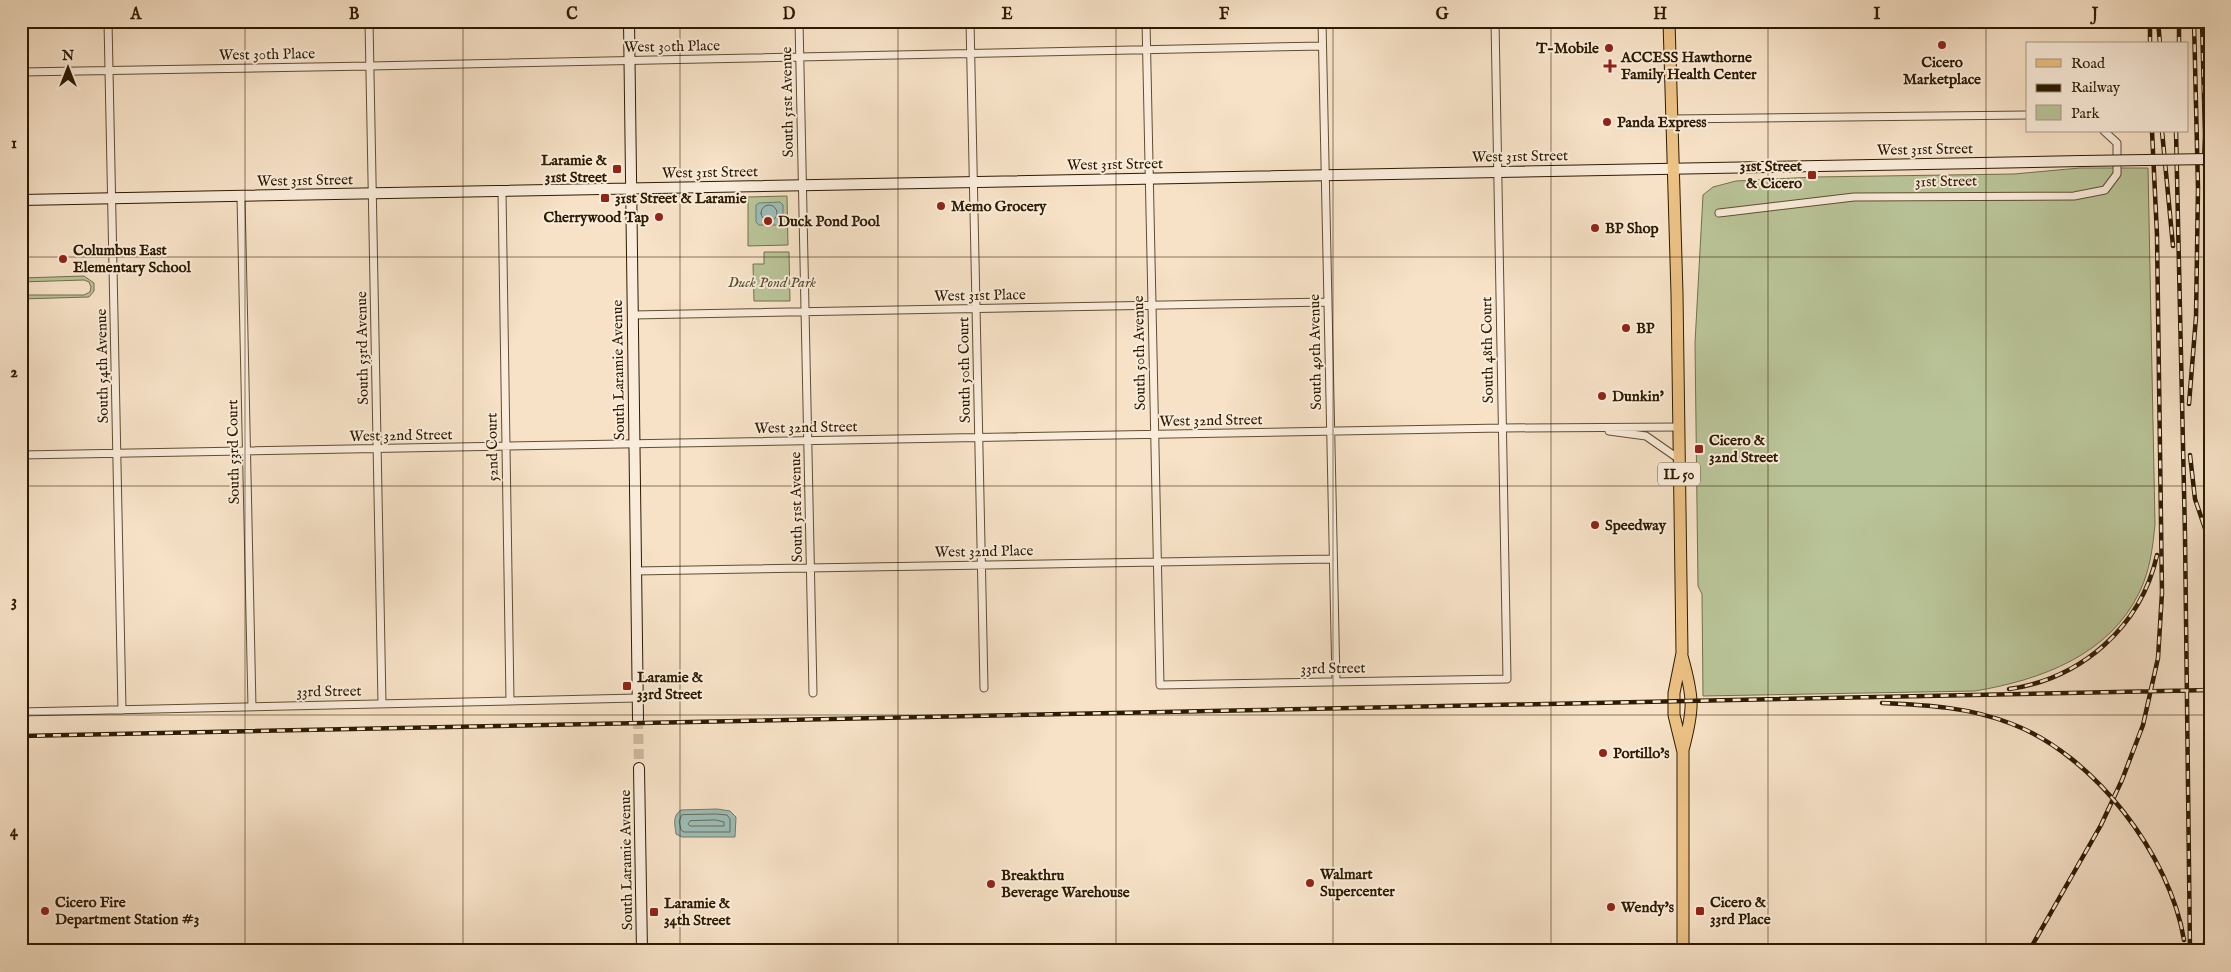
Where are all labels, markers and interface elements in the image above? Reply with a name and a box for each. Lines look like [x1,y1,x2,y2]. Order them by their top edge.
text: A [130,5,143,25]
text: B [349,5,360,25]
text: C [566,5,578,25]
text: D [783,5,796,25]
text: E [1001,5,1013,25]
text: F [1219,5,1230,25]
text: G [1436,5,1449,25]
text: H [1653,5,1667,25]
text: I [1874,5,1881,25]
text: J [2090,5,2099,25]
street label: West 30th Place [624,36,720,57]
place label: T-Mobile [1535,39,1599,58]
marker: Cicero Marketplace [1936,39,1948,51]
north arrow [42,42,92,92]
marker: T-Mobile [1603,42,1615,54]
legend [2026,42,2188,132]
street label: West 30th Place [219,44,315,65]
street label: South 51st Avenue [777,46,798,157]
text: N [61,47,74,65]
place label: ACCESS Hawthorne Family Health Center [1620,48,1757,84]
place label: Cicero Marketplace [1903,53,1981,89]
text: Road [2071,54,2106,73]
marker: ACCESS Hawthorne Family Health Center [1603,59,1617,73]
text: Railway [2071,78,2121,97]
text: Park [2071,104,2101,123]
place label: Panda Express [1617,113,1707,132]
marker: Panda Express [1601,116,1613,128]
text: 1 [11,134,17,154]
street label: West 31st Street [1877,139,1973,160]
street label: West 31st Street [1472,146,1568,167]
place label: Laramie & 31st Street [541,151,608,187]
street label: West 31st Street [1067,154,1163,175]
place label: 31st Street & Cicero [1740,157,1803,193]
street label: West 31st Street [662,162,758,183]
marker: Laramie & 31st Street [611,163,623,175]
marker: 31st Street & Cicero [1806,169,1818,181]
street label: West 31st Street [257,170,353,191]
street label: 31st Street [1915,171,1977,192]
place label: 31st Street & Laramie [615,189,747,208]
marker: 31st Street & Laramie [599,192,611,204]
place label: Memo Grocery [951,197,1047,216]
marker: Memo Grocery [935,200,947,212]
place label: Cherrywood Tap [543,208,649,227]
marker: Cherrywood Tap [653,211,665,223]
place label: Duck Pond Pool [778,212,881,231]
marker: Duck Pond Pool [762,215,774,227]
place label: BP Shop [1605,219,1659,238]
marker: BP Shop [1589,222,1601,234]
place label: Columbus East Elementary School [73,241,192,277]
marker: Columbus East Elementary School [57,253,69,265]
park label: Duck Pond Park [728,273,816,292]
street label: West 31st Place [934,285,1026,306]
street label: South 53rd Avenue [352,291,373,405]
street label: South 49th Avenue [1305,294,1326,410]
street label: South 50th Avenue [1129,295,1150,411]
street label: South 48th Court [1477,296,1498,404]
street label: South Laramie Avenue [608,299,629,440]
street label: South 54th Avenue [92,308,113,424]
street label: South 50th Court [954,317,975,423]
place label: BP [1636,319,1655,338]
marker: BP [1620,322,1632,334]
text: 2 [10,363,18,383]
place label: Dunkin' [1612,387,1664,406]
marker: Dunkin' [1596,390,1608,402]
street label: South 53rd Court [223,399,244,505]
street label: West 32nd Street [1159,410,1263,431]
street label: 52nd Court [482,412,503,482]
street label: West 32nd Street [754,417,858,438]
street label: West 32nd Street [349,425,453,446]
place label: Cicero & 32nd Street [1709,431,1779,467]
marker: Cicero & 32nd Street [1693,443,1705,455]
street label: South 51st Avenue [786,451,807,562]
road number: IL 50 [1658,462,1700,486]
place label: Speedway [1605,516,1667,535]
marker: Speedway [1589,519,1601,531]
street label: West 32nd Place [935,541,1034,562]
text: 3 [11,592,17,612]
street label: 33rd Street [1300,658,1366,679]
place label: Laramie & 33rd Street [637,668,704,704]
marker: Laramie & 33rd Street [621,680,633,692]
street label: 33rd Street [296,681,362,702]
place label: Portillo's [1613,744,1670,763]
marker: Portillo's [1597,747,1609,759]
street label: South Laramie Avenue [616,789,637,930]
text: 4 [10,822,19,842]
place label: Walmart Supercenter [1319,865,1395,901]
place label: Breakthru Beverage Warehouse [1001,866,1130,902]
marker: Walmart Supercenter [1304,877,1316,889]
marker: Breakthru Beverage Warehouse [985,878,997,890]
place label: Cicero Fire Department Station #3 [55,893,199,929]
place label: Cicero & 33rd Place [1710,893,1771,929]
place label: Laramie & 34th Street [664,894,731,930]
place label: Wendy's [1620,898,1675,917]
marker: Wendy's [1605,901,1617,913]
marker: Cicero Fire Department Station #3 [39,905,51,917]
marker: Cicero & 33rd Place [1694,905,1706,917]
marker: Laramie & 34th Street [648,906,660,918]

